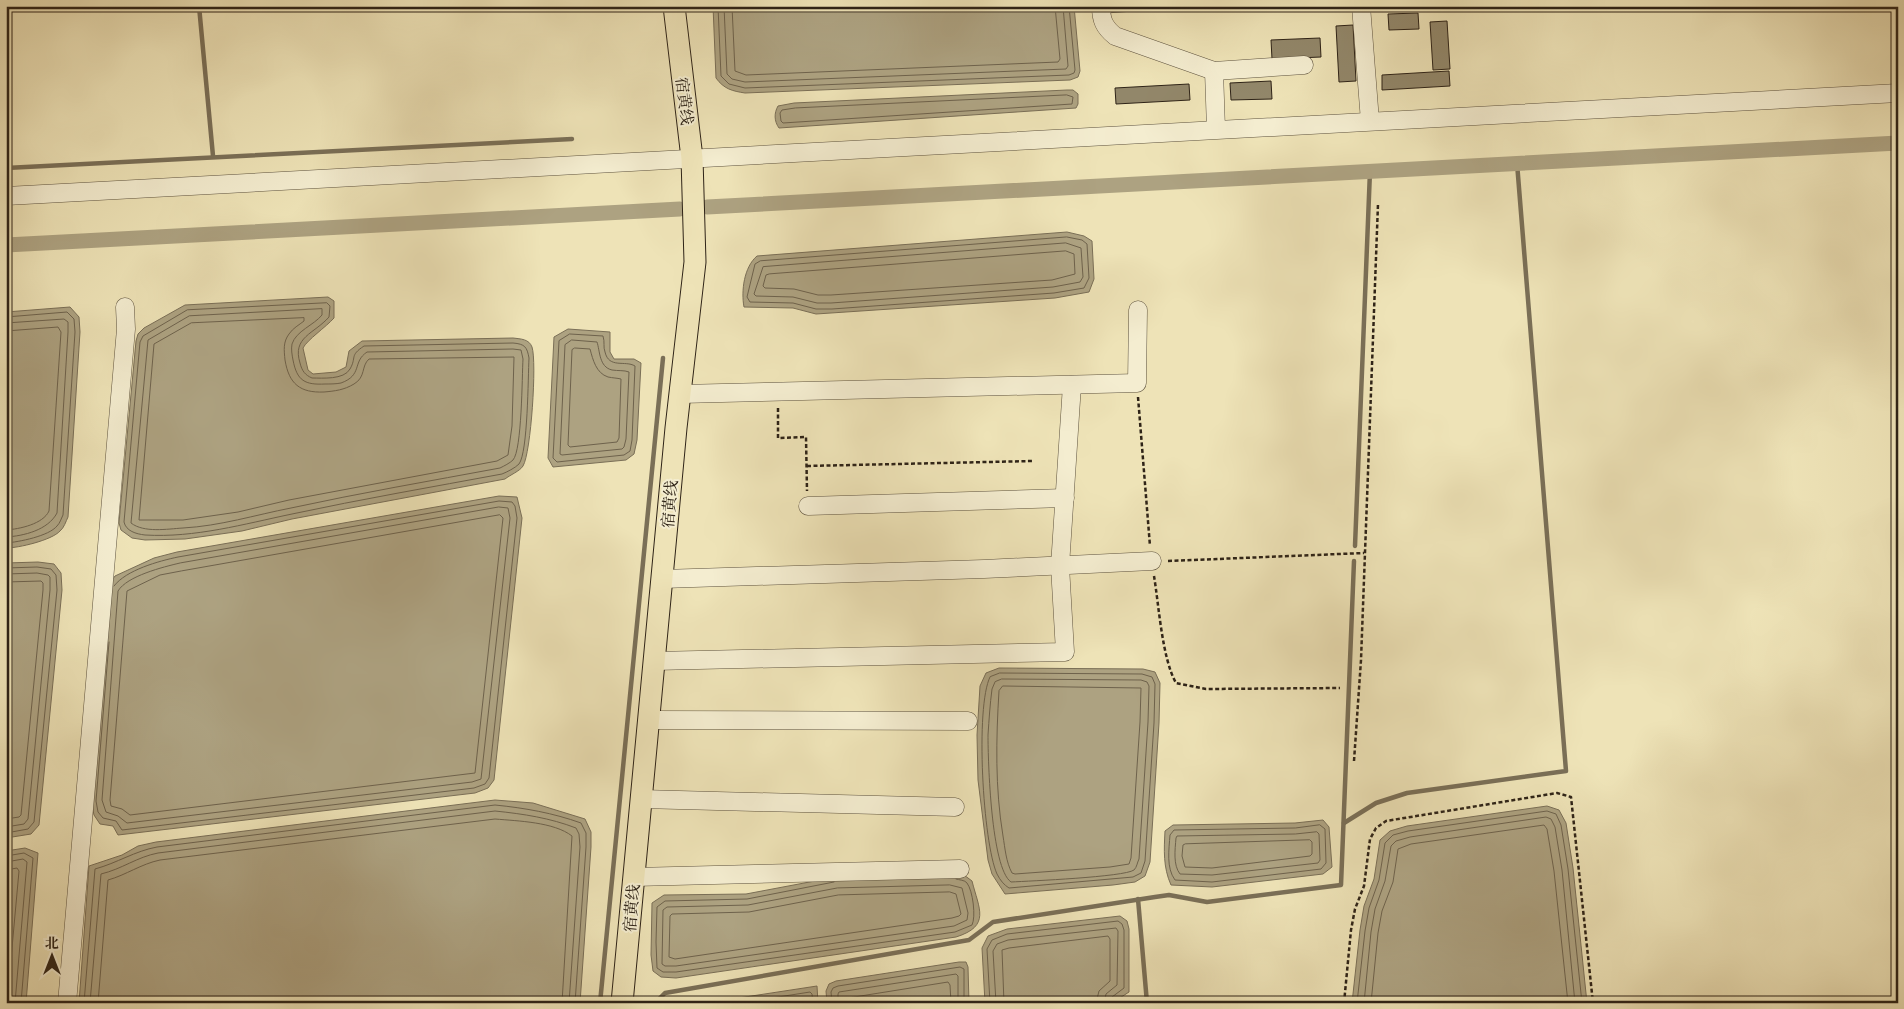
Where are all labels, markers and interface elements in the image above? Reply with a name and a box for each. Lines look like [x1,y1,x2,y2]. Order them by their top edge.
street label: 宿黄线 [672,76,697,126]
street label: 宿黄线 [658,479,681,529]
street label: 宿黄线 [620,883,643,933]
north arrow [28,932,78,982]
text: 北 [45,935,59,952]

